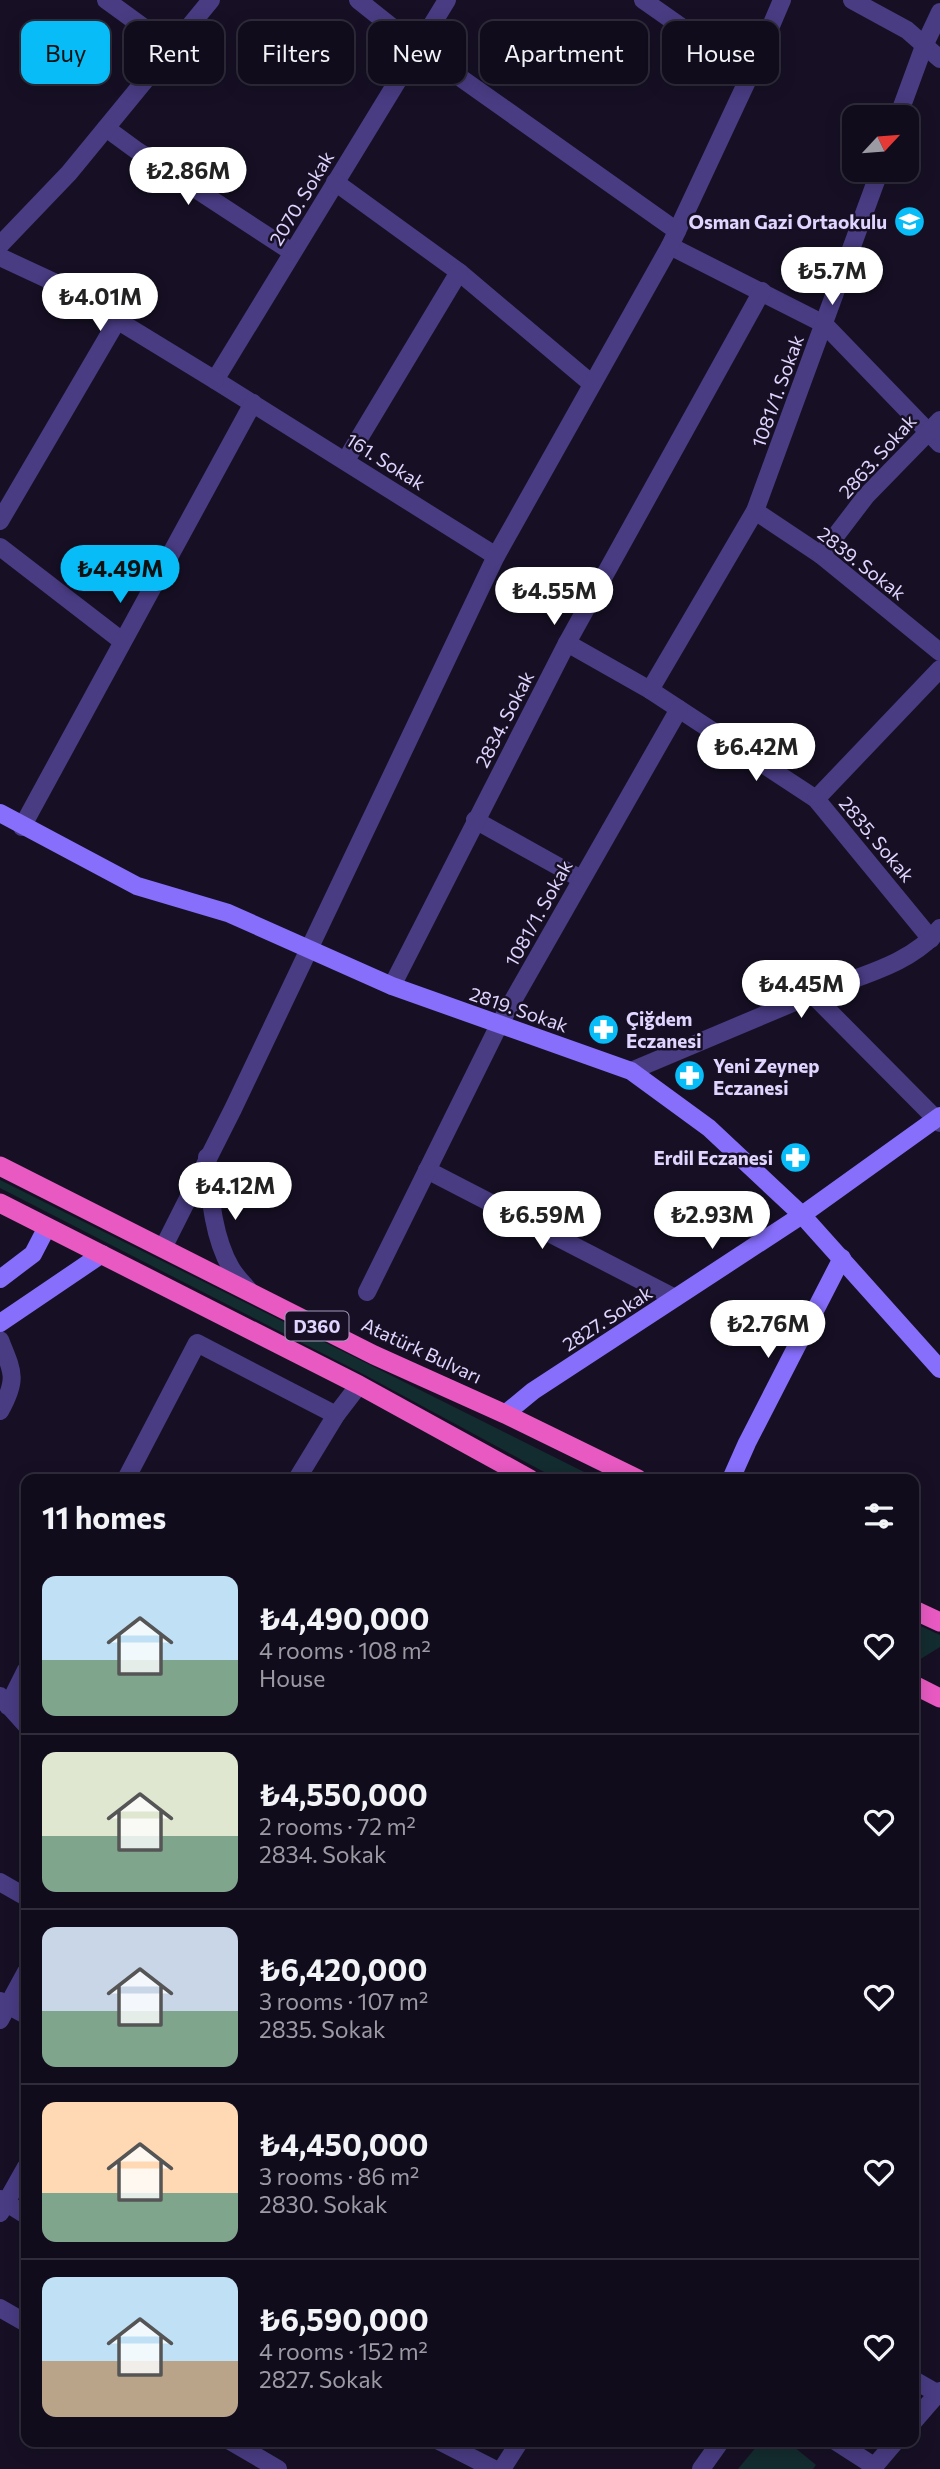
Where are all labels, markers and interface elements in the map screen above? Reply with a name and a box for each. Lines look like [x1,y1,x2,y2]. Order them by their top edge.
chip: Buy [21,21,110,84]
chip: Rent [124,21,224,84]
chip: Filters [238,21,354,84]
chip: New [368,21,466,84]
chip: Apartment [480,21,648,84]
chip: House [662,21,779,84]
north arrow [842,105,919,182]
map controls [842,105,919,182]
street label: 2070. Sokak [264,147,338,249]
pin: ₺2.86M [131,148,245,207]
text: ₺2.86M [146,156,231,184]
school or university icon: Osman Gazi Ortaokulu [893,204,927,238]
place label: Osman Gazi Ortaokulu [688,210,887,233]
pin: ₺5.7M [783,247,881,307]
text: ₺5.7M [797,256,867,284]
pin: ₺4.01M [43,274,157,333]
text: ₺4.01M [58,282,142,310]
street label: 1081/1. Sokak [746,332,808,450]
street label: 2863. Sokak [833,409,921,503]
street label: 161. Sokak [342,428,430,494]
street label: 2839. Sokak [813,522,911,604]
pin: ₺4.49M [63,546,177,605]
text: ₺4.49M [77,554,163,582]
pin: ₺4.55M [497,568,611,627]
text: ₺4.55M [511,576,597,604]
street label: 2834. Sokak [470,667,538,771]
pin: ₺6.42M [699,724,813,783]
text: ₺6.42M [713,732,799,760]
street label: 2835. Sokak [835,792,919,886]
street label: 1081/1. Sokak [499,856,577,970]
pin: ₺4.45M [744,960,858,1020]
text: ₺4.45M [758,969,844,997]
street label: 2819. Sokak [467,981,571,1037]
place label: Çiğdem Eczanesi [626,1007,702,1052]
pharmacy icon: Çiğdem Eczanesi [586,1012,620,1046]
place label: Yeni Zeynep Eczanesi [713,1054,819,1099]
pharmacy icon: Yeni Zeynep Eczanesi [673,1059,707,1093]
pharmacy icon: Erdil Eczanesi [779,1140,813,1174]
place label: Erdil Eczanesi [653,1146,773,1169]
pin: ₺4.12M [178,1162,292,1222]
text: ₺4.12M [195,1171,275,1199]
pin: ₺6.59M [485,1192,599,1251]
pin: ₺2.93M [655,1192,769,1251]
text: ₺6.59M [499,1200,585,1228]
text: ₺2.93M [670,1200,754,1228]
street label: 2827. Sokak [558,1280,656,1356]
pin: ₺2.76M [711,1300,825,1360]
text: ₺2.76M [726,1309,810,1337]
road number: D360 [286,1311,348,1340]
street label: Atatürk Bulvarı [358,1312,486,1388]
icon: filters [860,1497,898,1535]
text: 11 homes [42,1498,166,1535]
text: ₺4,490,000 [259,1599,429,1636]
icon: home [98,1604,182,1688]
icon: heart [860,1627,898,1665]
text: 4 rooms · 108 m² [259,1636,431,1664]
text: House [259,1664,325,1692]
text: ₺4,550,000 [259,1775,428,1812]
icon: home [98,1780,182,1864]
icon: heart [860,1803,898,1841]
text: 2 rooms · 72 m² [259,1812,416,1840]
text: 2834. Sokak [259,1840,386,1868]
text: ₺6,420,000 [259,1950,427,1987]
icon: home [98,1955,182,2039]
icon: heart [860,1978,898,2016]
text: 3 rooms · 107 m² [259,1987,428,2015]
text: 2835. Sokak [259,2015,386,2043]
text: ₺4,450,000 [259,2125,428,2162]
icon: home [98,2130,182,2214]
icon: heart [860,2153,898,2191]
text: 3 rooms · 86 m² [259,2162,419,2190]
text: 2830. Sokak [259,2190,387,2218]
text: ₺6,590,000 [259,2300,429,2337]
icon: home [98,2305,182,2389]
icon: heart [860,2328,898,2366]
text: 4 rooms · 152 m² [259,2337,428,2365]
text: 2827. Sokak [259,2365,383,2393]

